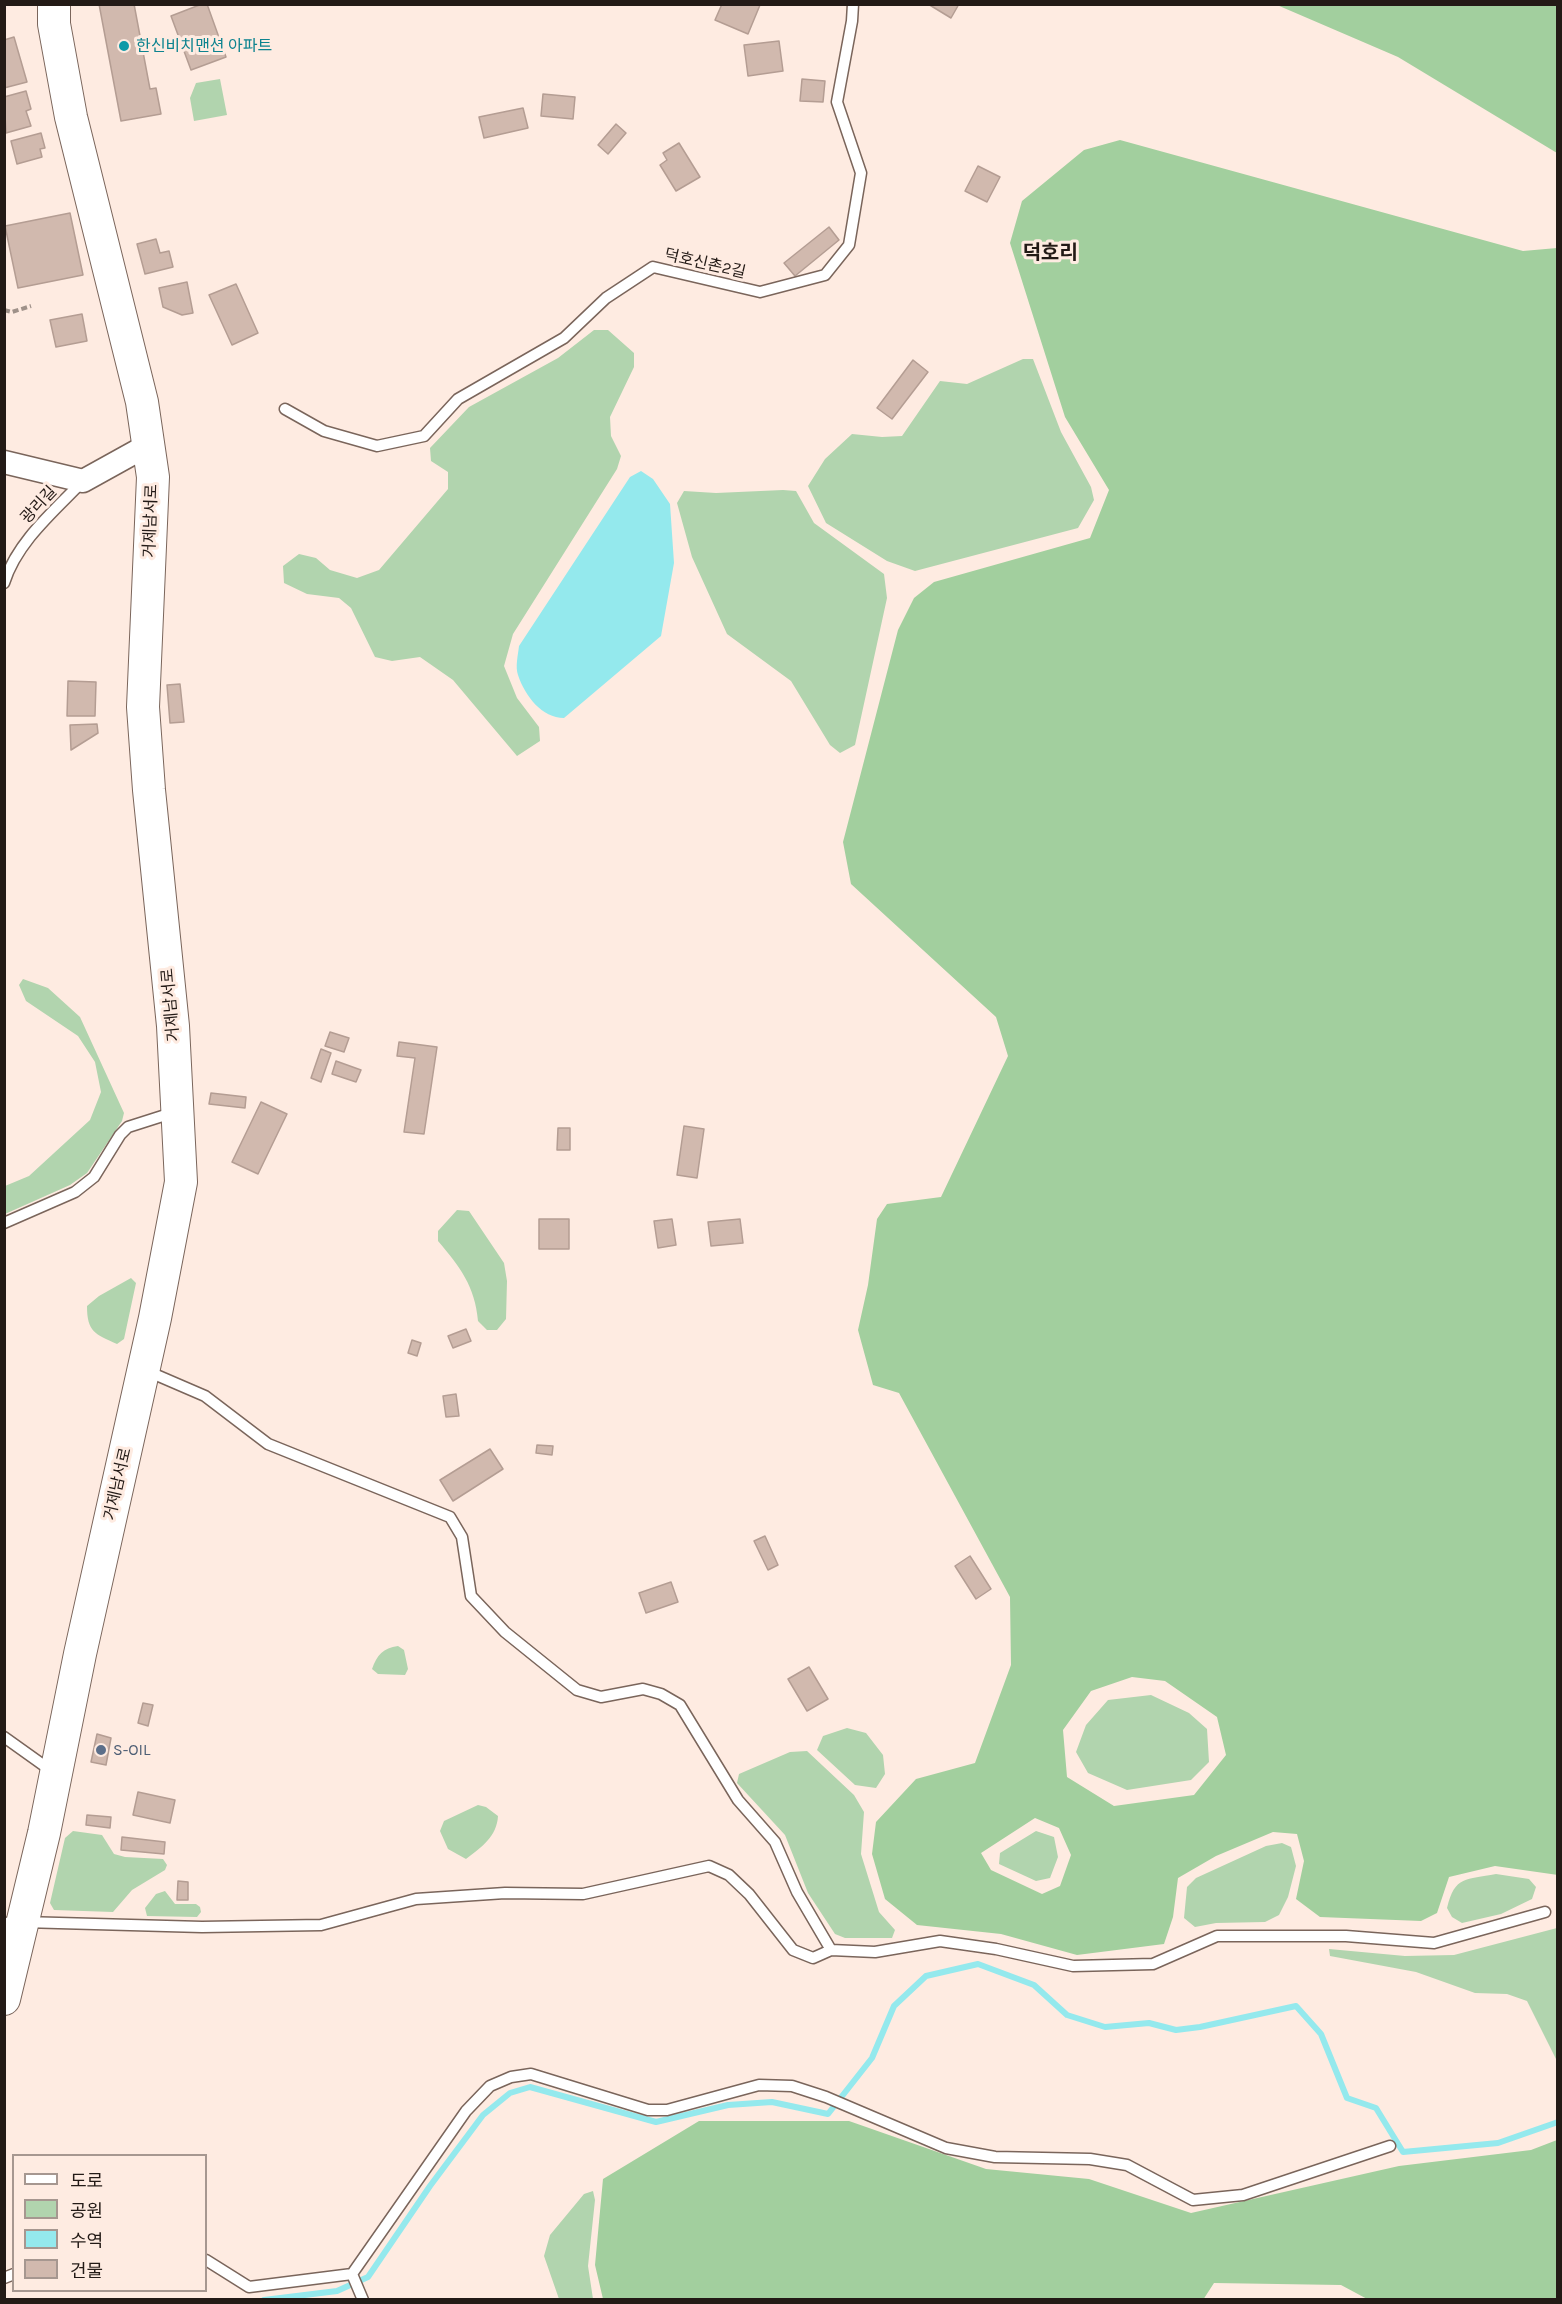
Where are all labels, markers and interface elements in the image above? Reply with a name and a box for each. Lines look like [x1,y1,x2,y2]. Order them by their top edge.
place label: 한신비치맨션 아파트 [136,36,272,56]
marker: 한신비치맨션 아파트 [117,39,131,53]
district label: 덕호리 [1022,241,1078,265]
street label: 덕호신촌2길 [662,245,748,283]
street label: 광리길 [17,482,61,528]
street label: 거제남서로 [140,484,162,558]
street label: 거제남서로 [158,968,184,1042]
street label: 거제남서로 [100,1446,136,1522]
place label: S-OIL [113,1740,151,1760]
marker: S-OIL [94,1743,108,1757]
legend [12,2154,207,2292]
text: 도로 [70,2170,103,2192]
text: 공원 [70,2200,103,2222]
text: 수역 [70,2230,103,2252]
text: 건물 [70,2260,103,2282]

